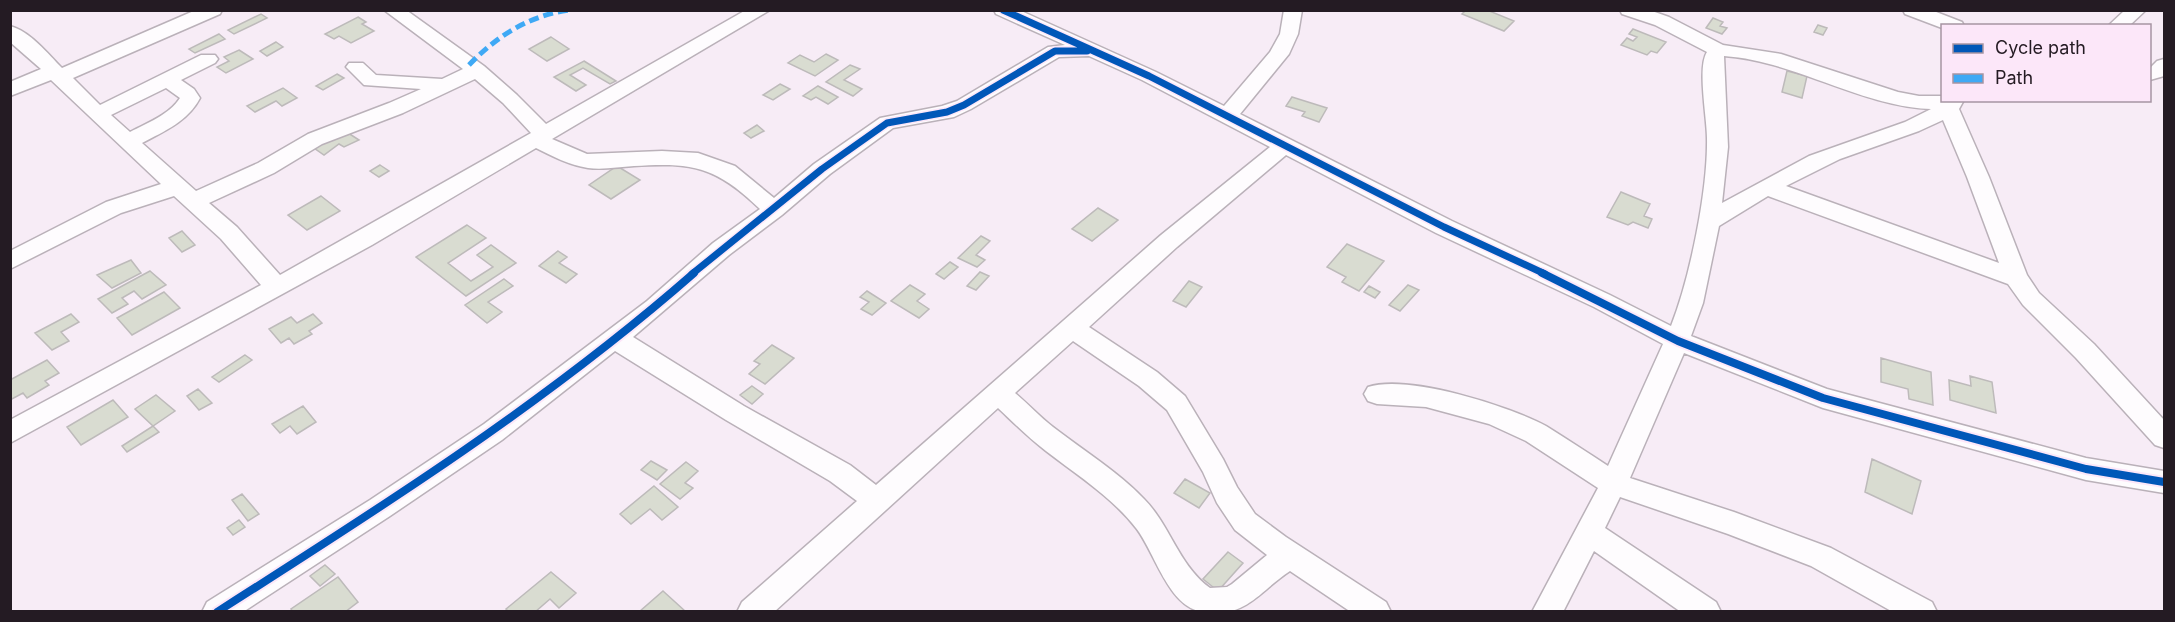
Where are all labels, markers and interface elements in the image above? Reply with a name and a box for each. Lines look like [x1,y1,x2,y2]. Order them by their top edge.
legend [1941,24,2151,102]
text: Cycle path [1995,37,2086,58]
text: Path [1995,67,2033,88]

